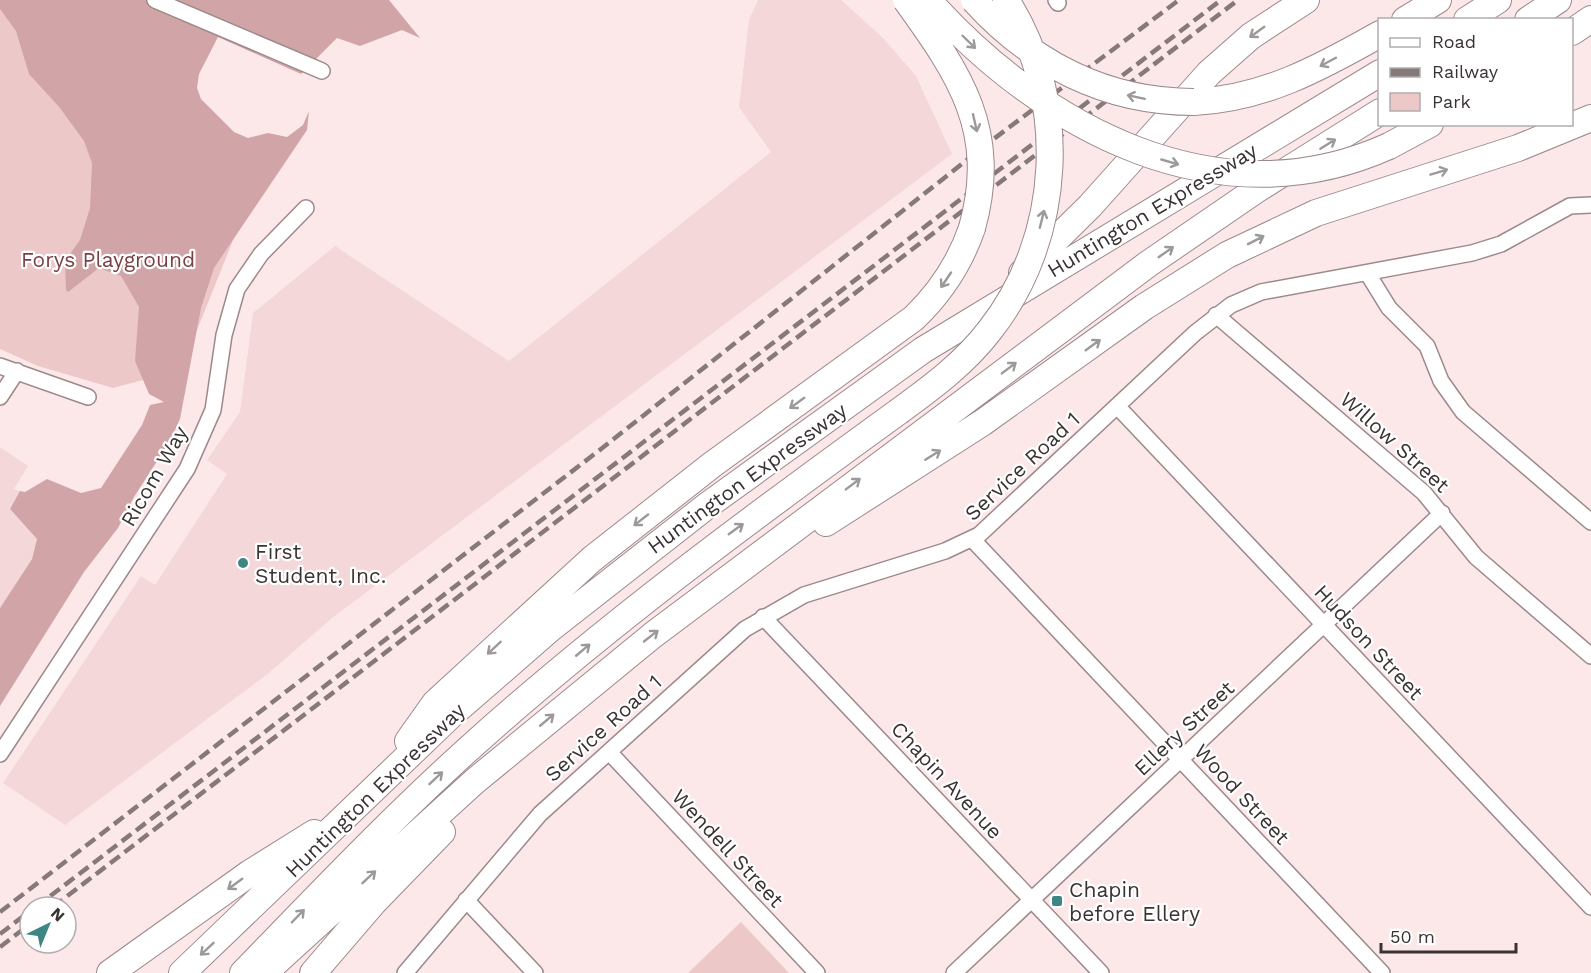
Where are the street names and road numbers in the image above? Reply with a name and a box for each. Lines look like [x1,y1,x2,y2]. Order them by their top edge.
street label: Huntington Expressway [1043,137,1262,283]
street label: Willow Street [1335,386,1455,498]
street label: Huntington Expressway [642,397,852,559]
street label: Service Road 1 [959,406,1085,526]
street label: Ricom Way [115,421,193,531]
street label: Hudson Street [1309,579,1429,705]
street label: Service Road 1 [540,669,666,787]
street label: Ellery Street [1129,675,1239,781]
street label: Huntington Expressway [280,697,470,882]
street label: Chapin Avenue [886,716,1008,844]
street label: Wood Street [1189,739,1295,850]
street label: Wendell Street [667,784,789,912]

